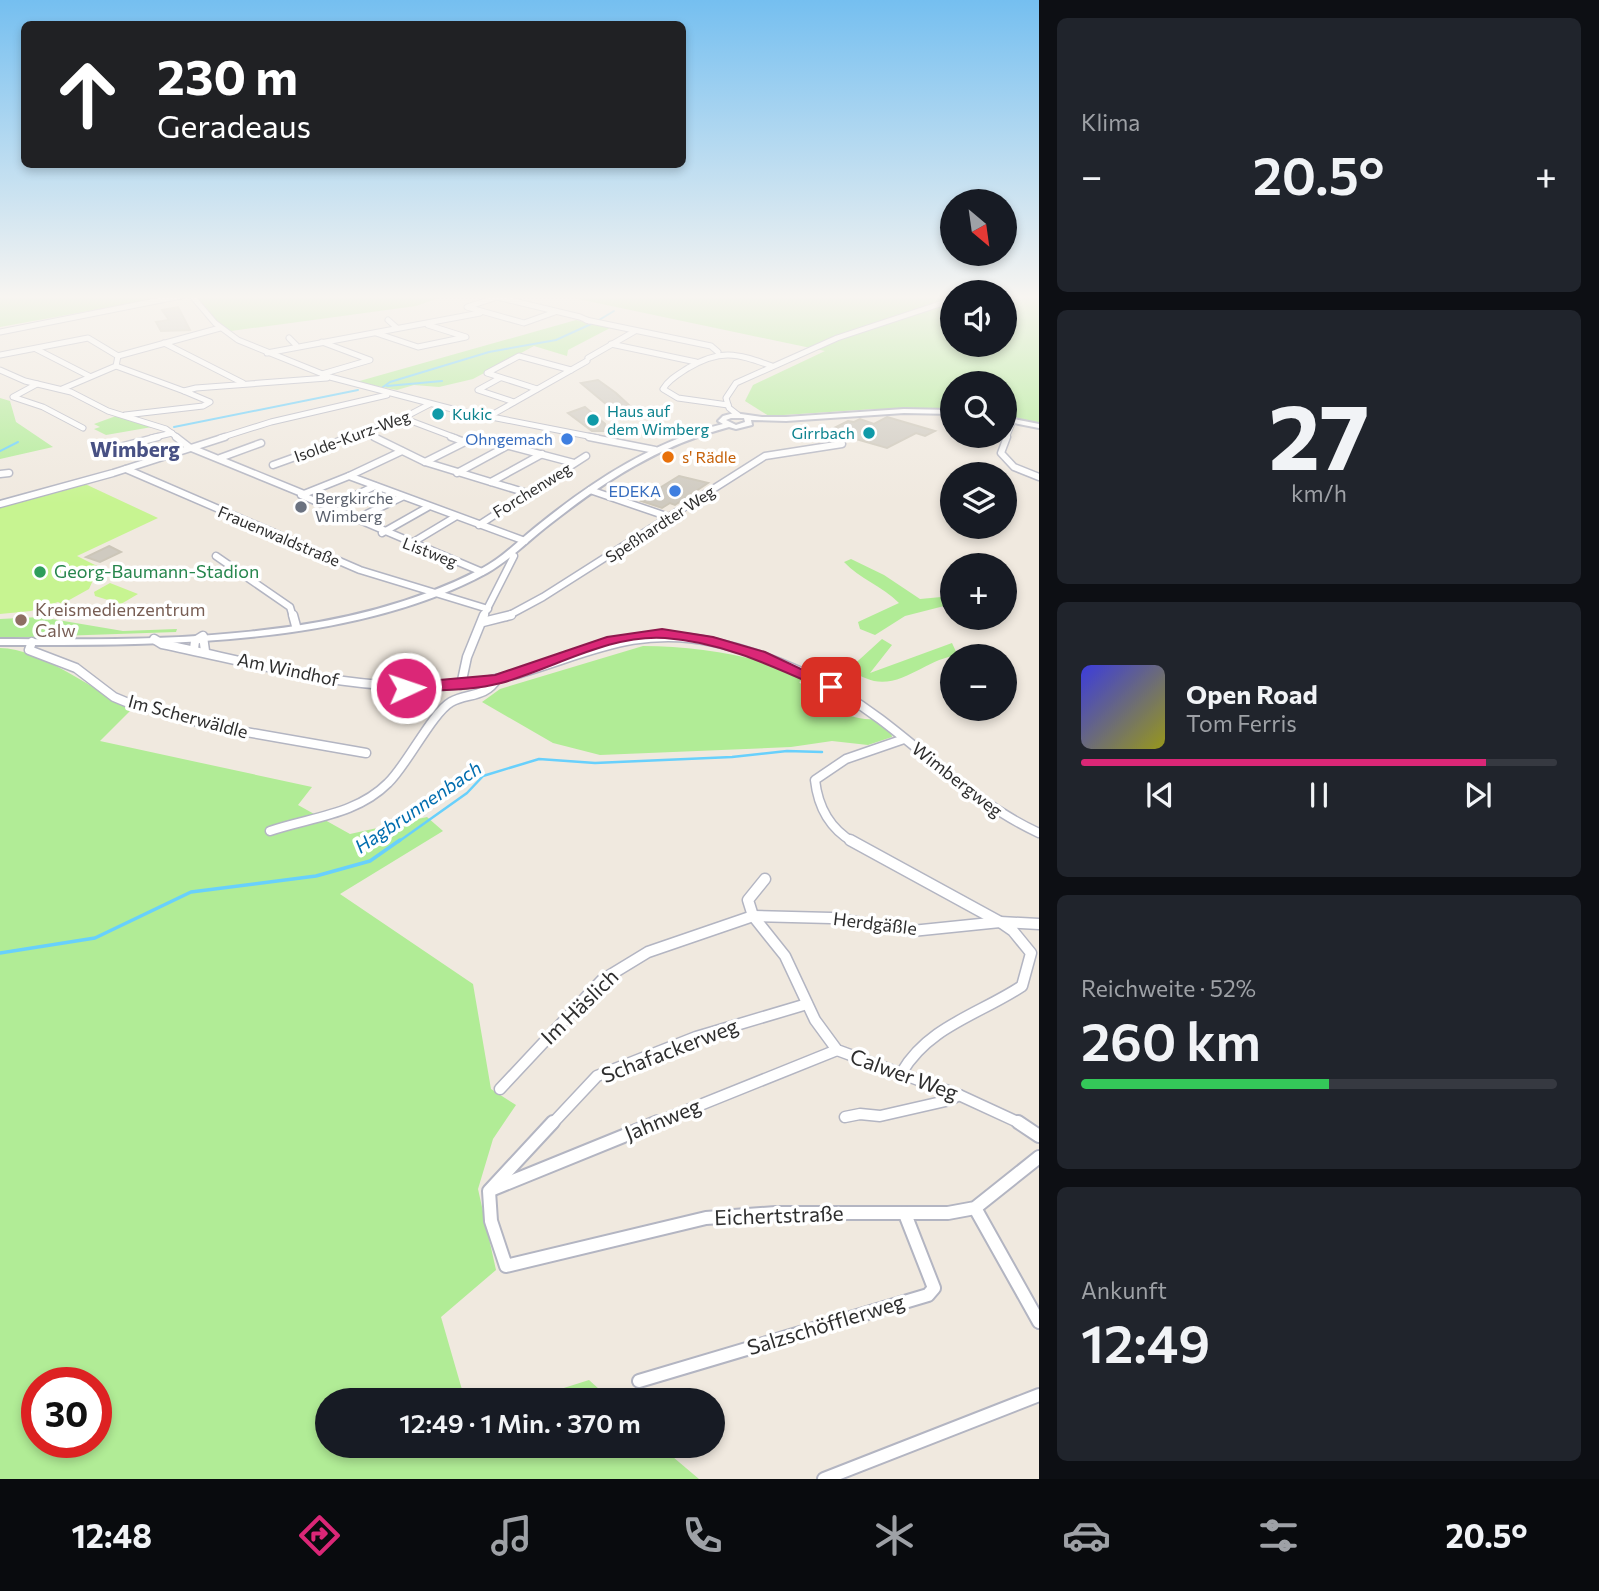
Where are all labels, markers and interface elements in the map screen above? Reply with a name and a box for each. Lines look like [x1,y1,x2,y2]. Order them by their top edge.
text: 230 m [157,45,298,105]
icon: ahead [42,49,133,140]
text: Geradeaus [157,105,311,145]
text: Klima [1081,108,1140,136]
text: 20.5° [1253,142,1384,206]
text: − [1081,151,1103,198]
text: + [1535,151,1557,198]
north arrow [940,189,1017,266]
map controls [940,189,1017,721]
button: sound [940,280,1017,357]
button: search [940,371,1017,448]
text: 27 [1268,377,1370,489]
place label: Haus auf dem Wimberg [607,401,709,438]
place label: Kukic [452,404,492,423]
street label: Isolde-Kurz-Weg [291,406,413,465]
marker: Kukic [430,406,446,422]
marker: Haus auf dem Wimberg [585,412,601,428]
place label: Girrbach [791,423,855,442]
marker: Girrbach [861,425,877,441]
place label: Ohngemach [465,429,553,448]
marker: Ohngemach [559,431,575,447]
district label: Wimberg [90,436,180,461]
place label: s' Rädle [682,447,736,466]
marker: s' Rädle [660,449,676,465]
street label: Forchenweg [489,458,575,521]
button: layers [940,462,1017,539]
text: km/h [1291,479,1347,507]
street label: Speßhardter Weg [602,481,718,566]
place label: EDEKA [608,481,661,500]
marker: EDEKA [667,483,683,499]
place label: Bergkirche Wimberg [315,488,393,525]
marker: Bergkirche Wimberg [293,499,309,515]
street label: Frauenwaldstraße [215,501,343,570]
street label: Listweg [400,533,460,571]
button: + [940,553,1017,630]
place label: Georg-Baumann-Stadion [54,560,259,582]
marker: Georg-Baumann-Stadion [32,564,48,580]
place label: Kreismedienzentrum Calw [35,598,205,641]
marker: Kreismedienzentrum Calw [13,612,29,628]
button: − [940,644,1017,721]
street label: Am Windhof [235,648,342,691]
position arrow [369,651,443,725]
pin [801,657,861,717]
icon: arrive [812,668,850,706]
text: Open Road [1186,678,1318,709]
street label: Im Scherwäldle [126,689,251,743]
text: Tom Ferris [1186,709,1297,737]
street label: Wimbergweg [908,737,1008,822]
water label: Hagbrunnenbach [350,756,486,858]
icon: previous [1141,776,1179,814]
icon: pause [1300,776,1338,814]
icon: next [1459,776,1497,814]
street label: Herdgäßle [832,907,918,939]
street label: Im Häslich [535,963,623,1049]
text: Reichweite · 52% [1081,974,1256,1002]
text: 260 km [1081,1008,1261,1072]
street label: Schafackerweg [598,1012,741,1087]
street label: Calwer Weg [847,1043,962,1105]
street label: Jahnweg [621,1092,704,1145]
street label: Eichertstraße [714,1200,844,1229]
text: Ankunft [1081,1276,1167,1304]
street label: Salzschöfflerweg [744,1288,907,1359]
text: 12:49 [1081,1310,1210,1374]
speed limit sign: 30 [21,1367,112,1458]
text: 12:49 · 1 Min. · 370 m [399,1407,641,1438]
icon: directions [295,1511,344,1560]
icon: music [487,1511,536,1560]
icon: phone [678,1511,727,1560]
icon: climate [870,1511,919,1560]
icon: car [1062,1511,1111,1560]
icon: filters [1254,1511,1303,1560]
text: 12:48 [71,1515,152,1555]
text: 20.5° [1445,1515,1528,1555]

